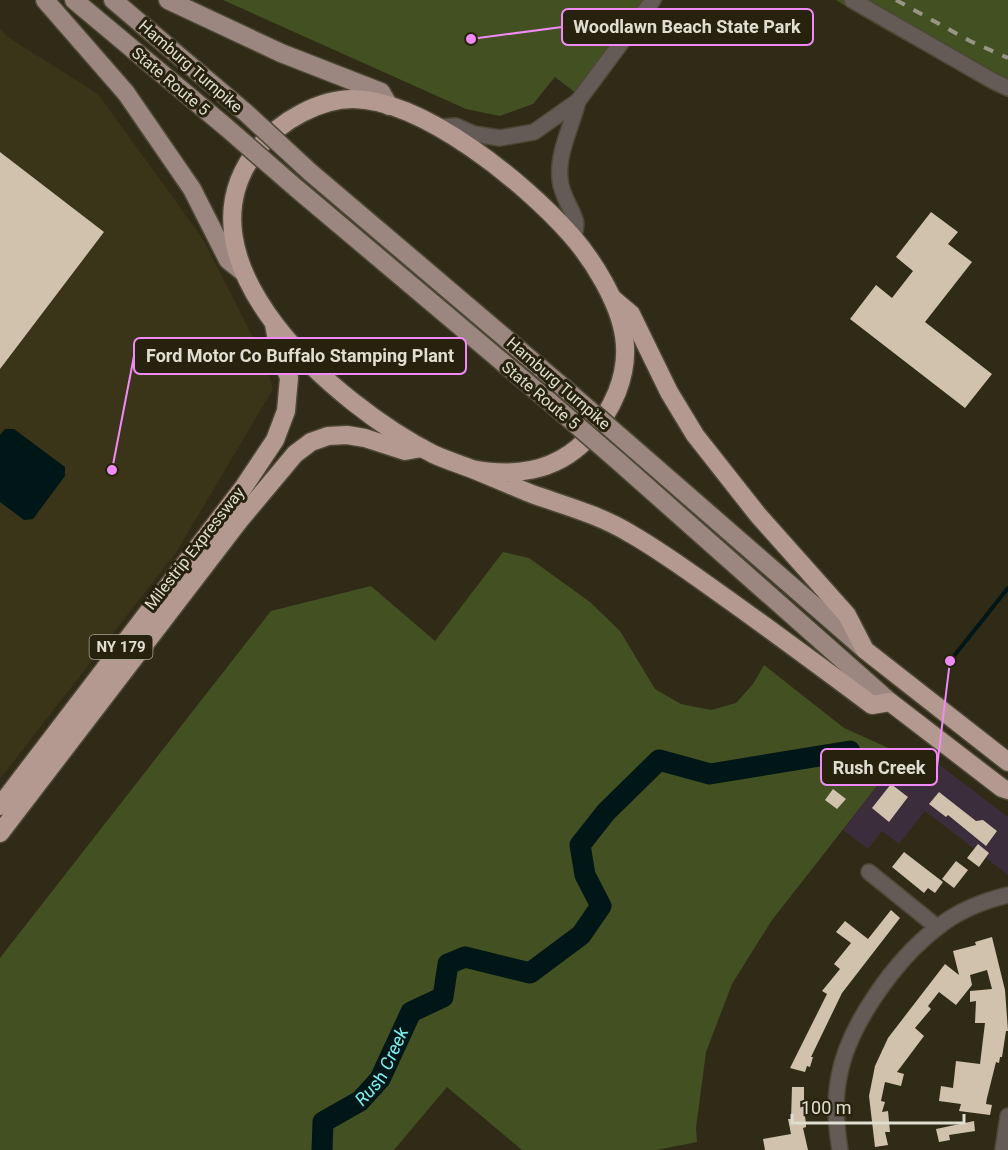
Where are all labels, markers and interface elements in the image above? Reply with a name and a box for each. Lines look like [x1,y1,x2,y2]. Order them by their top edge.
callout: Woodlawn Beach State Park [562,9,813,45]
street label: Hamburg Turnpike [135,16,246,117]
text: Woodlawn Beach State Park [573,16,801,37]
street label: State Route 5 [128,43,213,119]
street label: Hamburg Turnpike [503,333,614,434]
callout: Ford Motor Co Buffalo Stamping Plant [134,338,466,374]
text: Ford Motor Co Buffalo Stamping Plant [146,345,454,366]
street label: State Route 5 [498,357,583,433]
street label: Milestrip Expressway [141,483,248,613]
road number: NY 179 [90,635,152,659]
callout: Rush Creek [821,749,937,785]
text: Rush Creek [833,757,926,778]
water label: Rush Creek [350,1023,413,1110]
scale bar [792,1087,964,1125]
text: 100 m [801,1097,852,1118]

